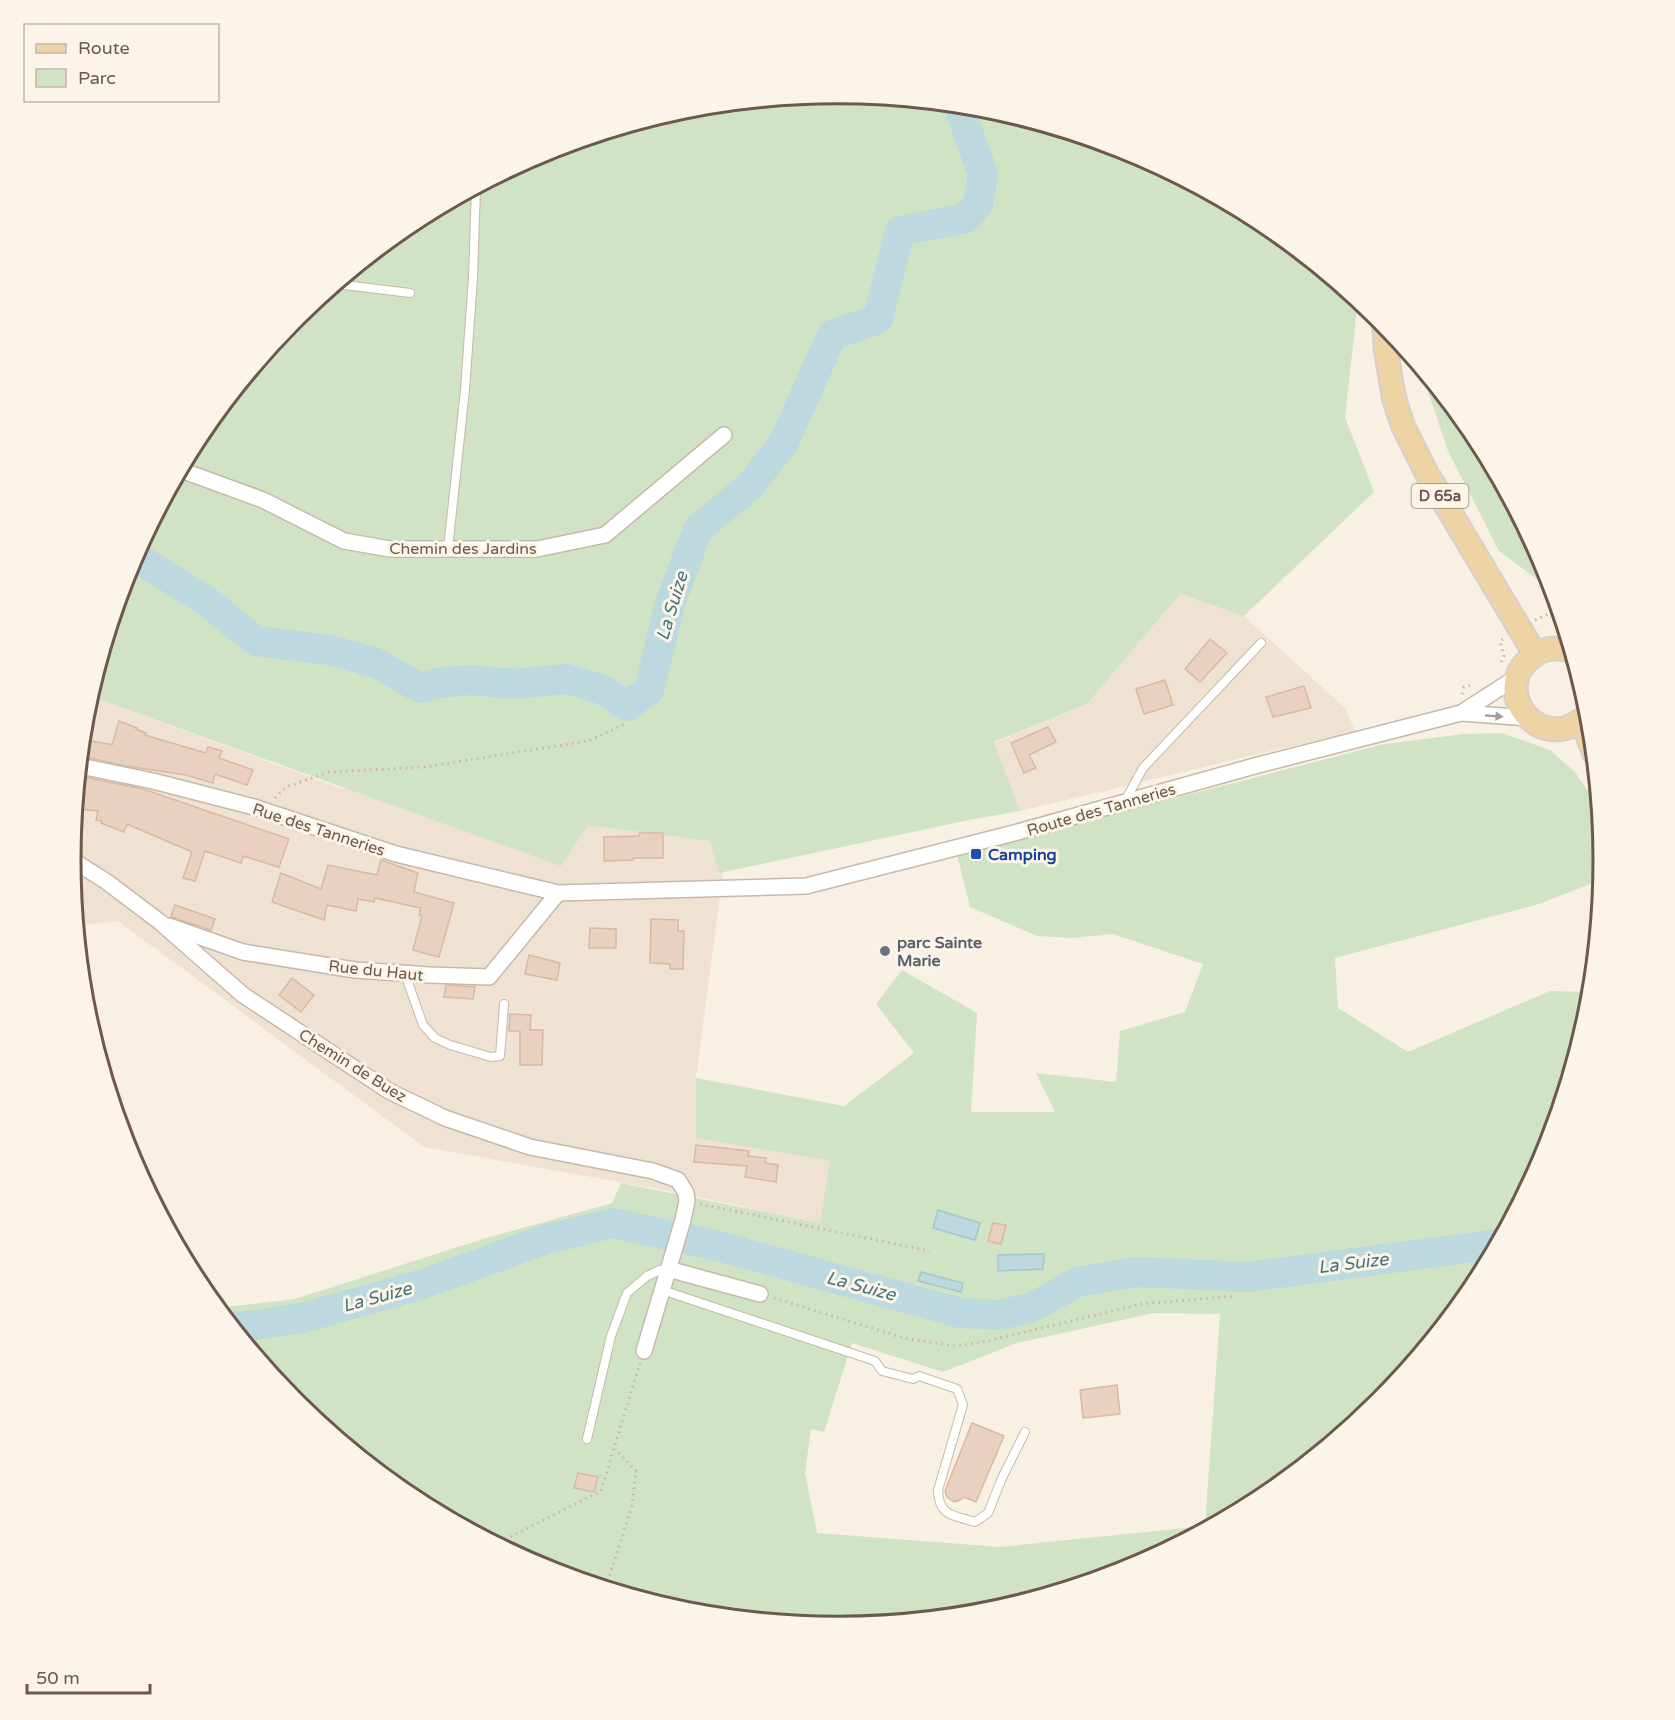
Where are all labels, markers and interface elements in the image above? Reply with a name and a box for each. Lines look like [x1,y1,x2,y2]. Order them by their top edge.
legend [24,24,219,102]
text: Route [78,37,130,59]
text: Parc [78,67,116,89]
road number: D 65a [1412,484,1468,508]
street label: Chemin des Jardins [389,539,537,559]
water label: La Suize [651,568,693,643]
one-way arrow [1485,711,1504,720]
street label: Route des Tanneries [1025,779,1178,841]
street label: Rue des Tanneries [250,799,388,861]
place label: Camping [988,845,1057,865]
marker: Camping [969,847,983,861]
place label: parc Sainte Marie [897,933,982,971]
marker: parc Sainte Marie [878,944,892,958]
street label: Rue du Haut [328,956,424,986]
street label: Chemin de Buez [295,1025,410,1107]
water label: La Suize [1317,1248,1390,1278]
water label: La Suize [824,1266,899,1306]
water label: La Suize [340,1277,415,1317]
scale bar [27,1657,150,1695]
text: 50 m [36,1667,80,1689]

